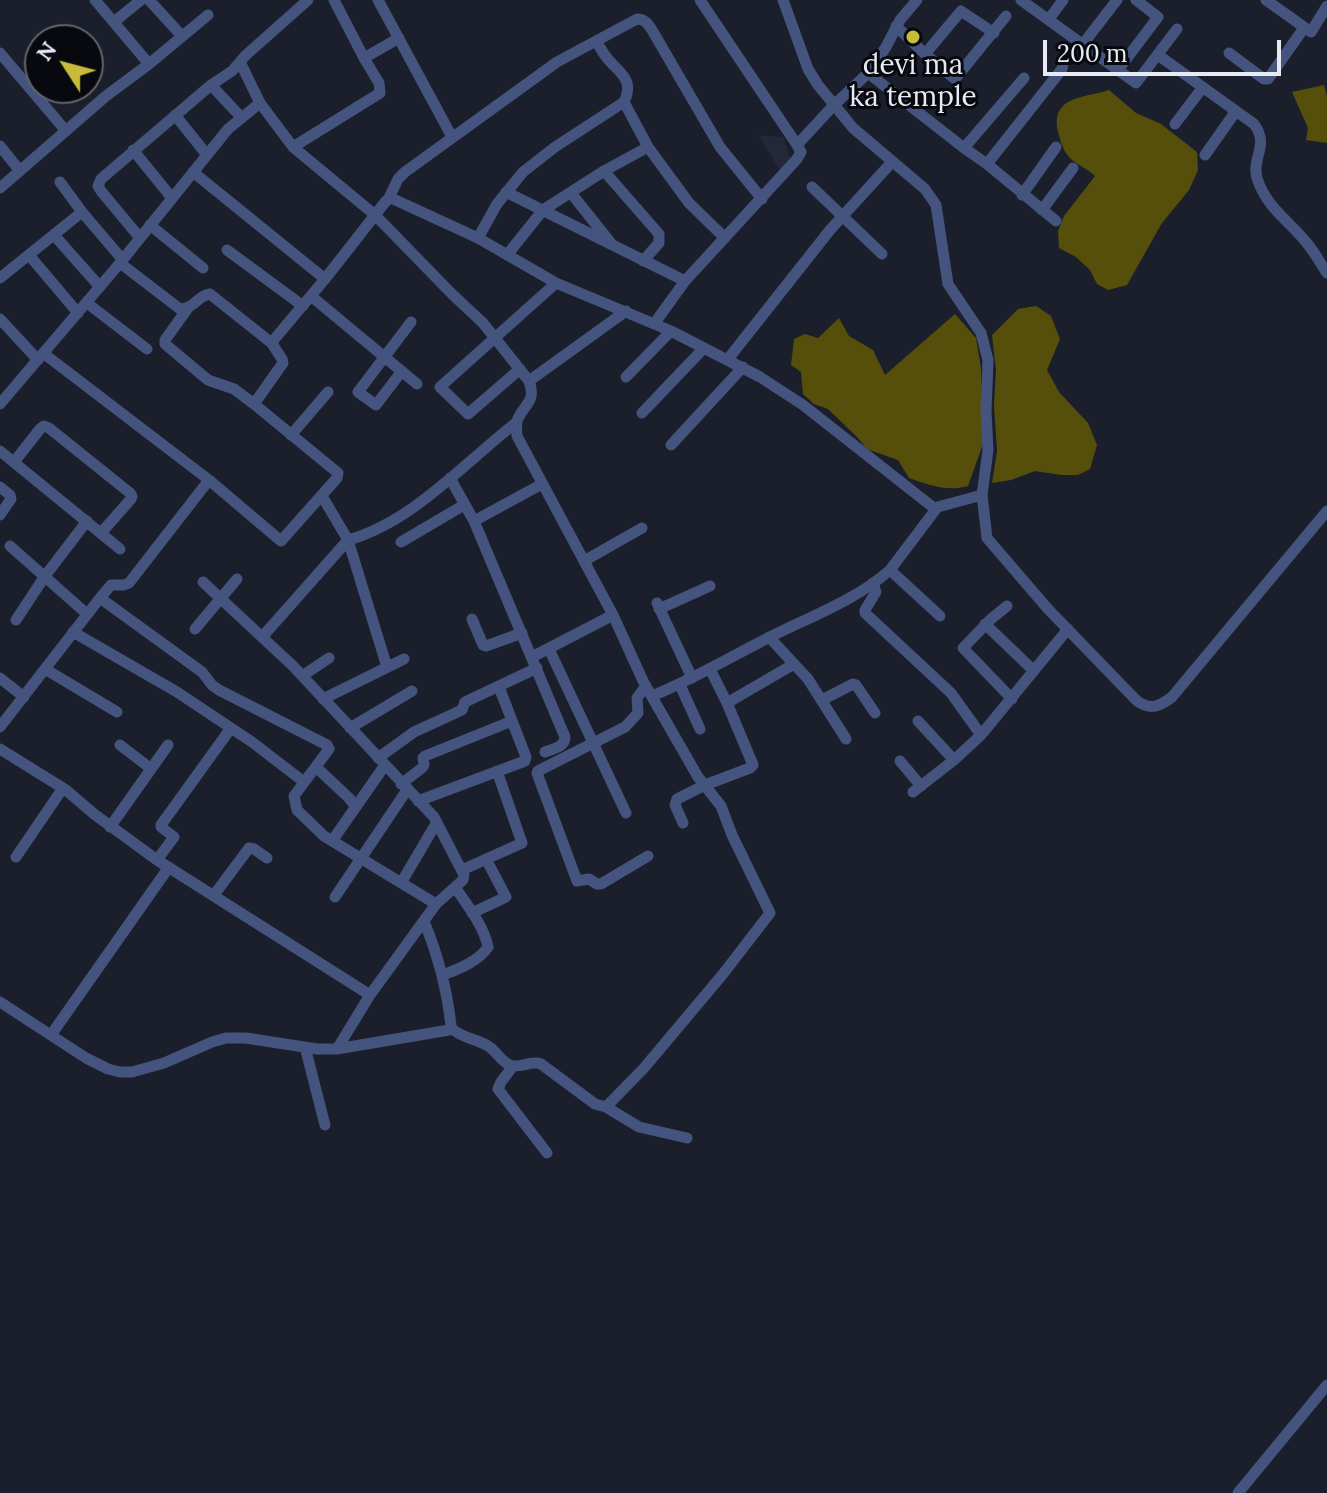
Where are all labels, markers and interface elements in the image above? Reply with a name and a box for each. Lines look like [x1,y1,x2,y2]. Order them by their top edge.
north arrow [24,24,104,104]
scale bar [1047,24,1285,74]
marker: devi ma ka temple [904,28,922,46]
text: N [30,36,63,66]
text: 200 m [1057,38,1127,69]
place label: devi ma ka temple [849,49,977,115]

